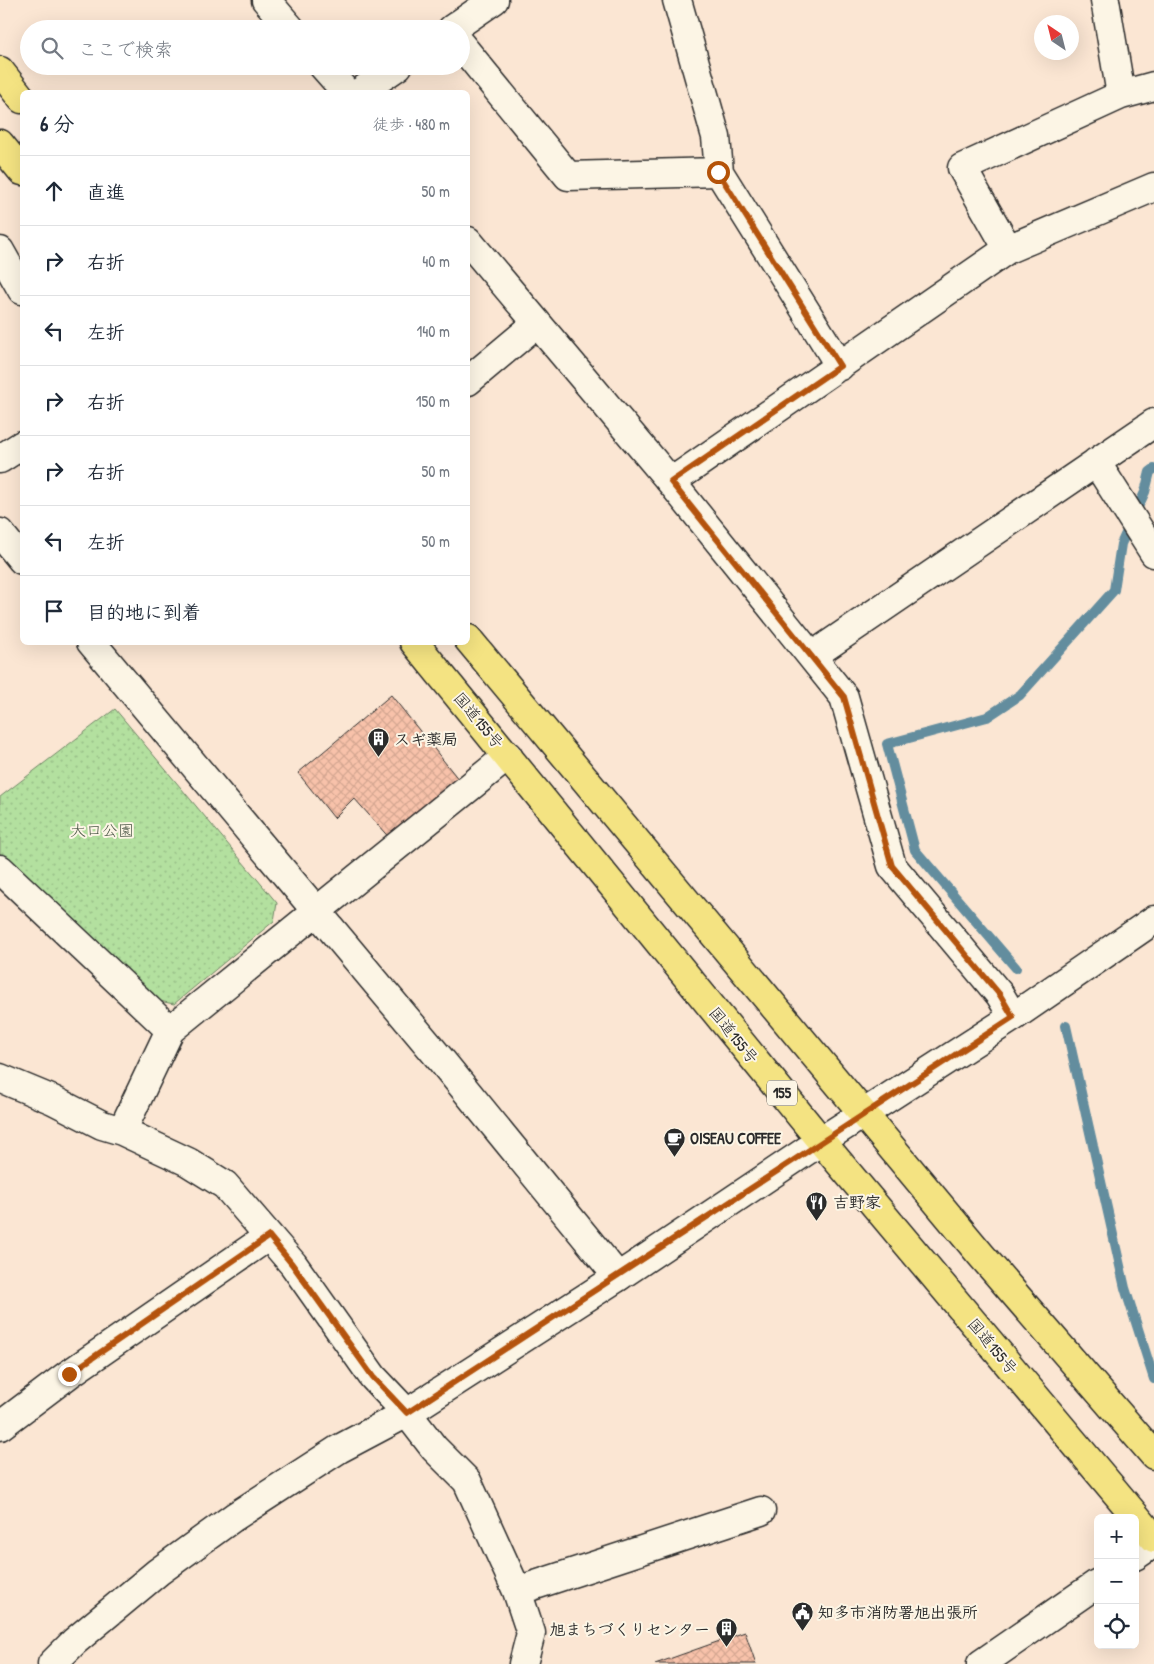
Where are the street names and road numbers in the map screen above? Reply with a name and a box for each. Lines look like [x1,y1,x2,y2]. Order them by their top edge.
street label: 国道155号 [449,687,509,753]
street label: 国道155号 [704,1002,764,1068]
road number: 155 [767,1080,797,1106]
street label: 国道155号 [963,1313,1023,1379]

